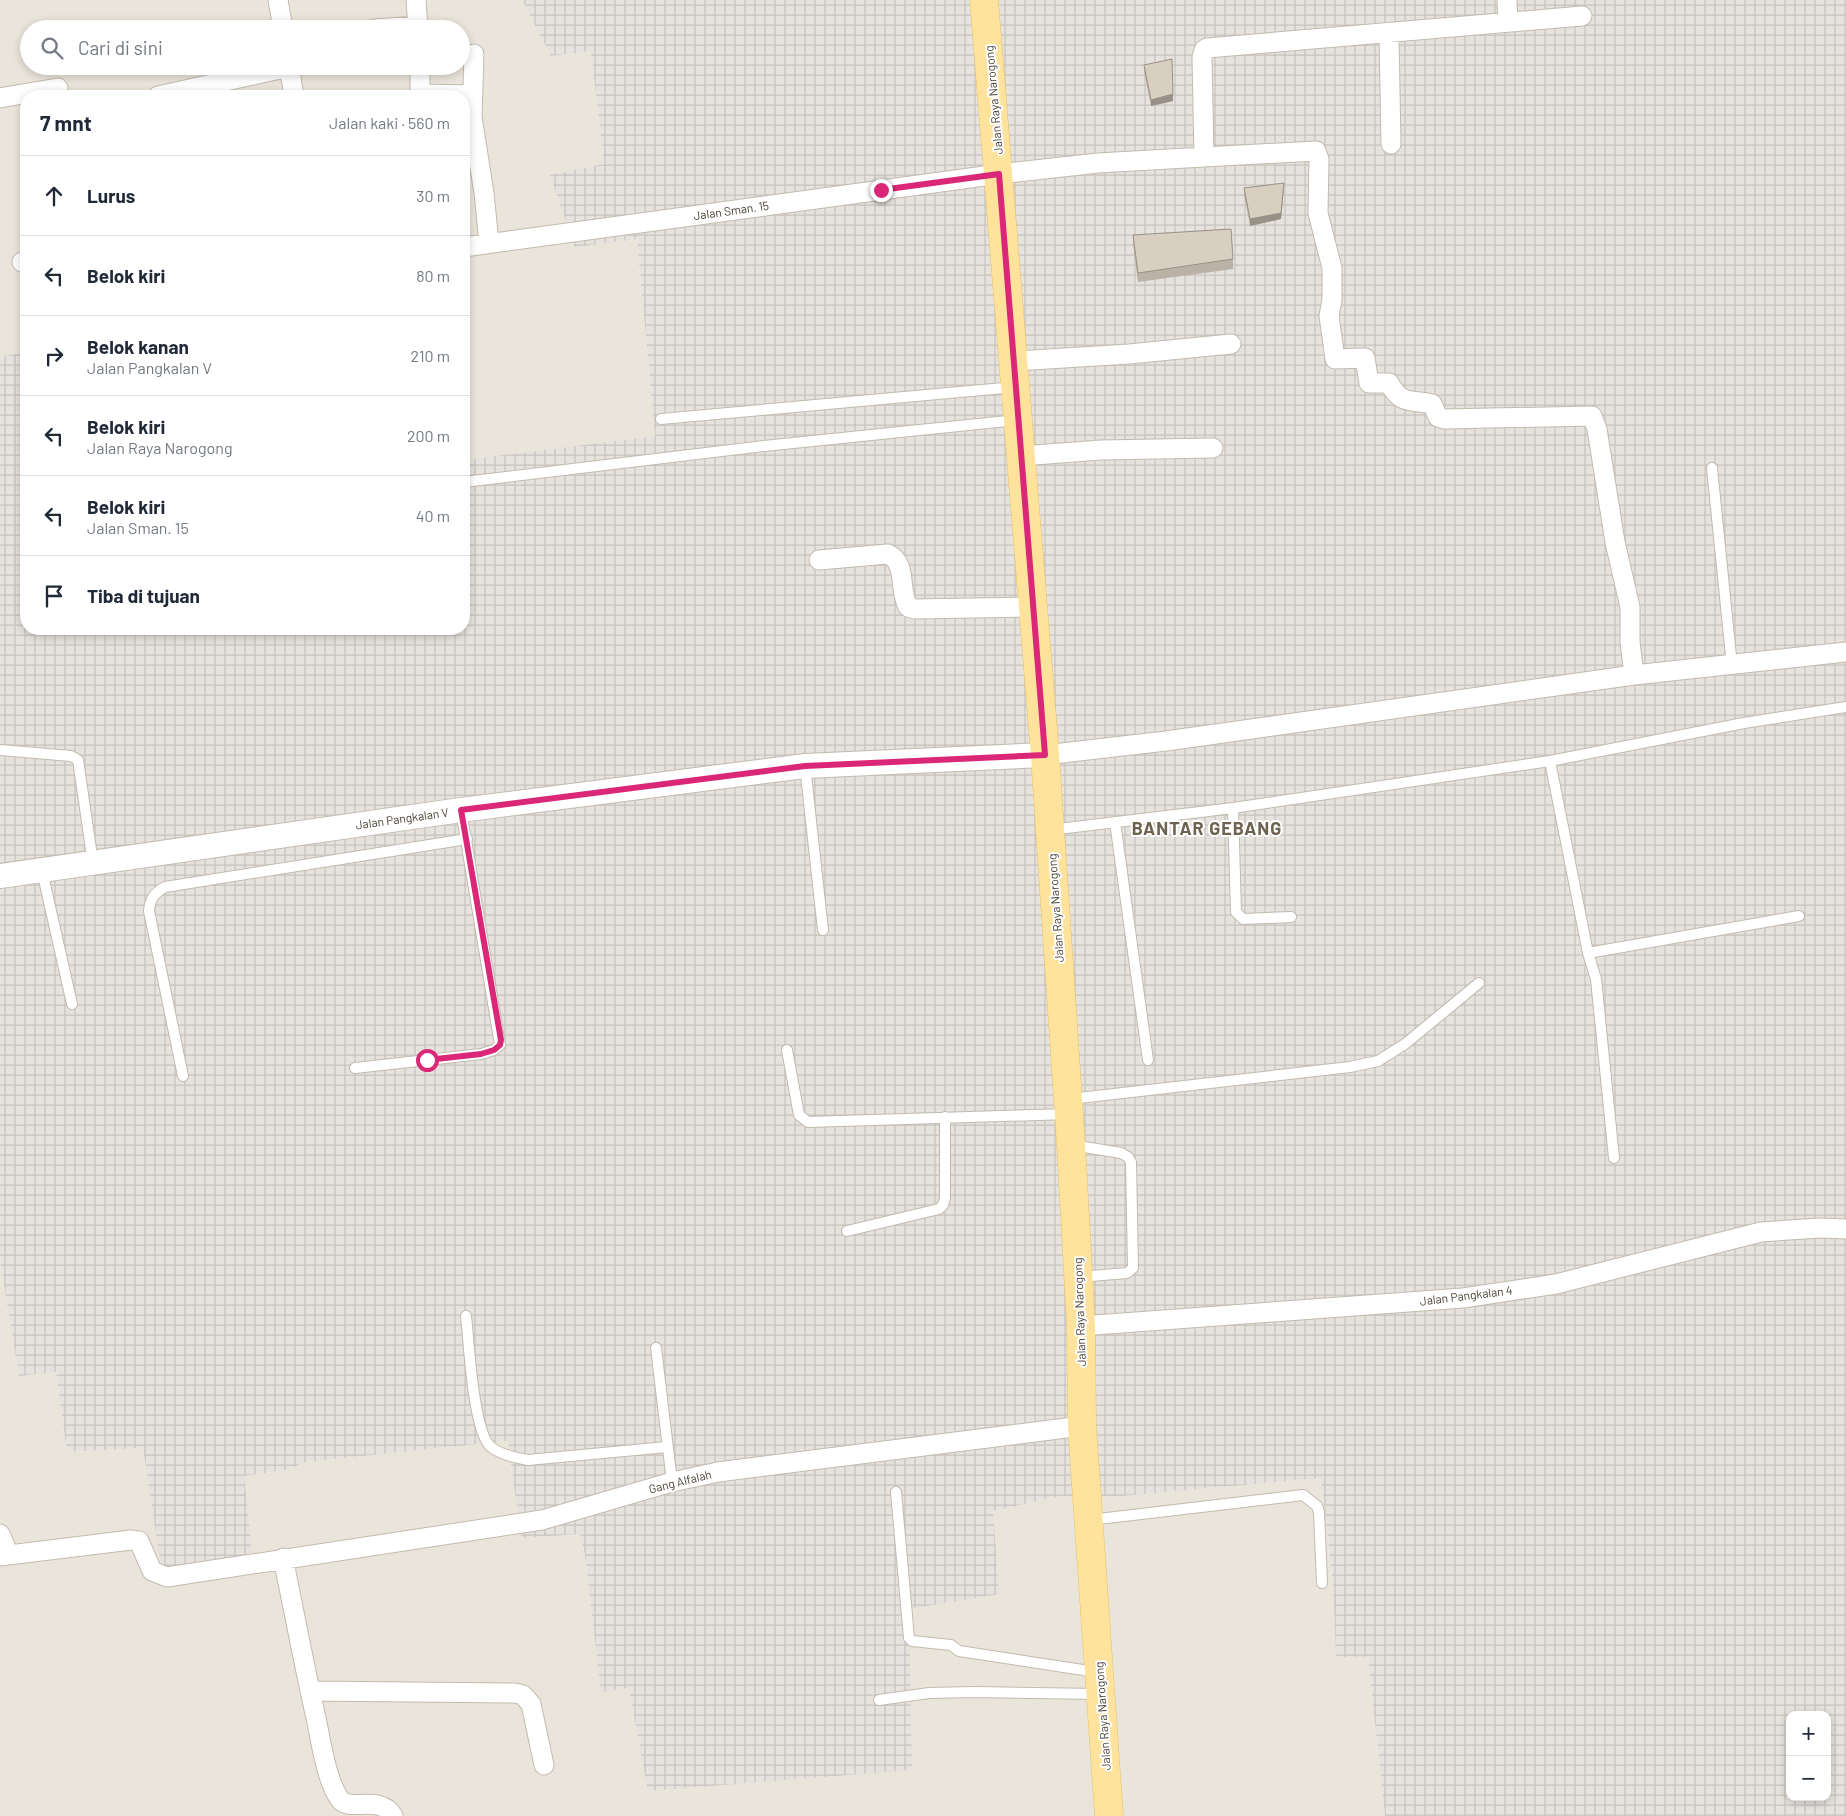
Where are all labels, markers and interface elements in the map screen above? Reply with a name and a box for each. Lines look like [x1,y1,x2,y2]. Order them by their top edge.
search box [20,20,470,75]
icon: search [38,34,66,62]
text: Cari di sini [78,36,163,59]
street label: Jalan Raya Narogong [981,45,1005,155]
text: 7 mnt [40,110,92,135]
text: Jalan kaki · 560 m [329,113,450,132]
route end [870,179,893,202]
icon: ahead [40,182,68,210]
text: Lurus [87,184,135,207]
text: 30 m [416,186,450,205]
street label: Jalan Sman. 15 [692,198,770,222]
icon: left [40,262,68,290]
text: Belok kiri [87,264,165,287]
text: 80 m [416,266,450,285]
text: Belok kanan [87,335,189,358]
icon: right [40,342,68,370]
text: 210 m [411,346,450,365]
text: Jalan Pangkalan V [87,358,212,377]
text: Belok kiri [87,415,165,438]
icon: left [40,422,68,450]
text: 200 m [407,426,450,445]
text: Jalan Raya Narogong [87,438,232,457]
text: Belok kiri [87,495,165,518]
icon: left [40,502,68,530]
text: 40 m [416,506,450,525]
text: Jalan Sman. 15 [87,518,189,537]
icon: arrive [40,582,68,610]
text: Tiba di tujuan [87,584,200,607]
street label: Jalan Pangkalan V [355,805,449,831]
district label: BANTAR GEBANG [1132,817,1282,839]
street label: Jalan Raya Narogong [1044,853,1066,963]
route start [416,1049,439,1072]
street label: Jalan Raya Narogong [1070,1257,1088,1367]
street label: Jalan Pangkalan 4 [1419,1282,1513,1308]
street label: Gang Alfalah [647,1466,713,1496]
street label: Jalan Raya Narogong [1091,1661,1113,1771]
map controls [1786,1711,1831,1801]
button: + [1786,1711,1831,1756]
button: − [1786,1756,1831,1801]

